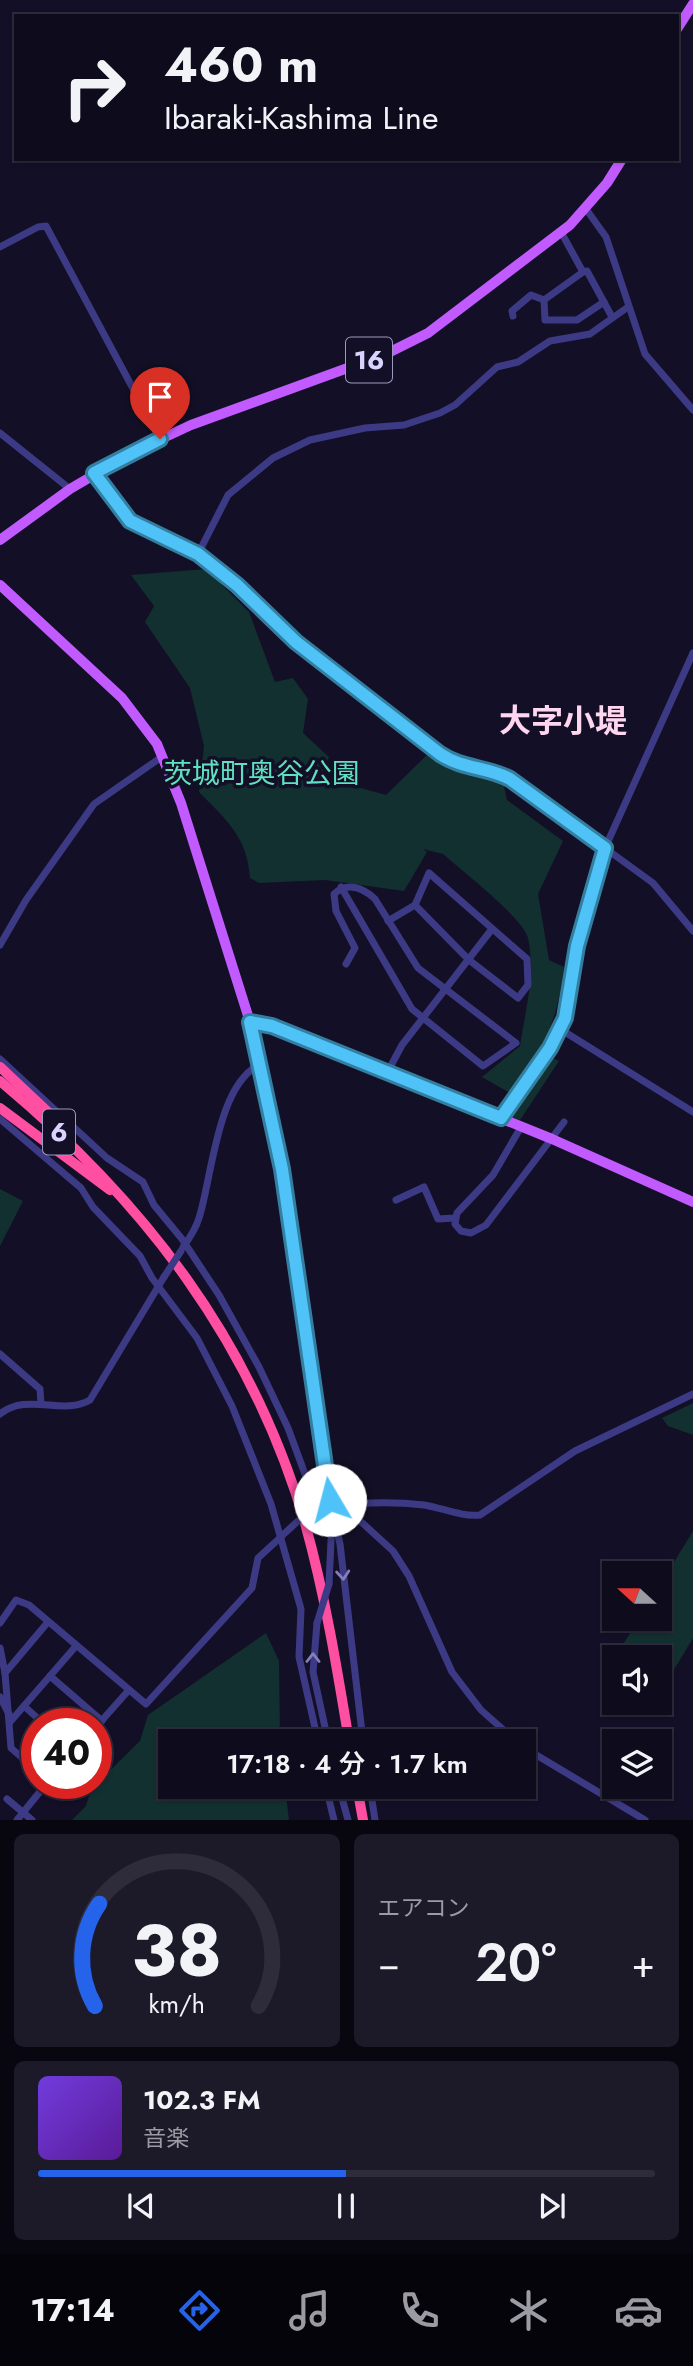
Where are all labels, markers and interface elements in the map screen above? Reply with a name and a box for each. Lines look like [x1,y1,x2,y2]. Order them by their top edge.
text: 460 m [164,30,318,100]
icon: right [49,42,140,133]
text: Ibaraki-Kashima Line [164,95,438,141]
road number: 16 [346,338,392,382]
pin [130,367,190,439]
icon: arrive [141,378,179,416]
district label: 大字小堤 [499,698,627,744]
park label: 茨城町奥谷公園 [164,753,360,794]
road number: 6 [43,1110,75,1154]
position arrow [293,1463,367,1537]
north arrow [602,1561,672,1631]
map controls [602,1561,672,1799]
one-way arrow [335,1570,350,1581]
button: sound [602,1645,672,1715]
one-way arrow [305,1652,321,1663]
speed limit sign: 40 [21,1708,112,1799]
button: layers [602,1729,672,1799]
text: 17:18 · 4 分 · 1.7 km [226,1745,468,1783]
text: エアコン [378,1891,470,1925]
text: 38 [131,1899,222,2004]
text: 20° [475,1925,556,2001]
text: − [378,1936,400,1991]
text: + [632,1936,655,1991]
text: km/h [148,1986,205,2022]
text: 102.3 FM [143,2081,260,2119]
text: 音楽 [143,2121,189,2155]
icon: previous [122,2187,160,2225]
icon: pause [327,2187,365,2225]
icon: next [533,2187,571,2225]
icon: directions [175,2286,224,2335]
icon: music [285,2286,334,2335]
icon: phone [395,2286,444,2335]
icon: climate [504,2286,553,2335]
icon: car [614,2286,663,2335]
text: 17:14 [30,2287,115,2333]

